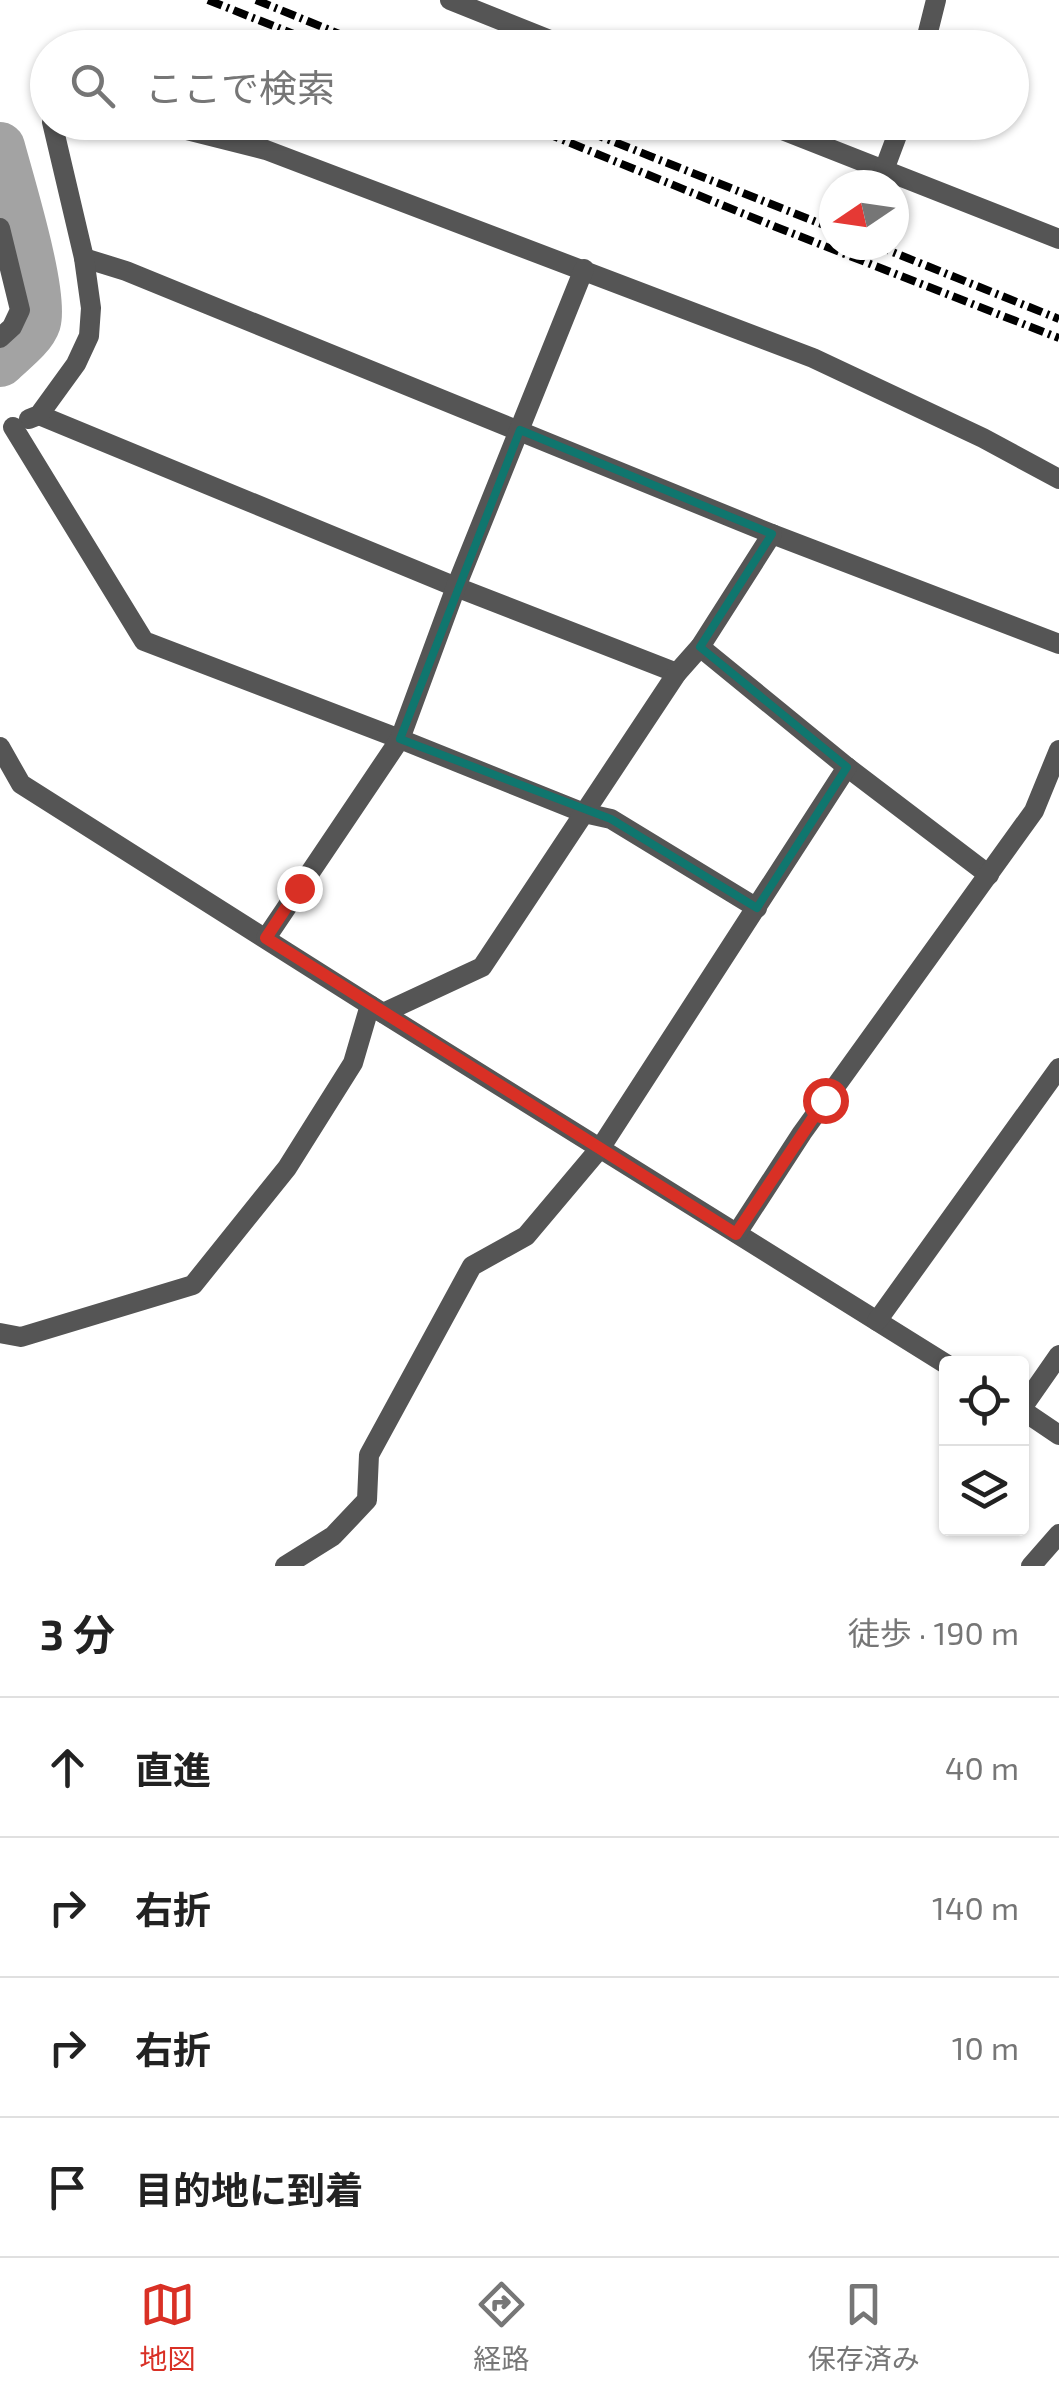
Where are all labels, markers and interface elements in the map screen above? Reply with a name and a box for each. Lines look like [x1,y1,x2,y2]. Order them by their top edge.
search box [30,30,1029,140]
icon: search [65,58,120,113]
text: ここで検索 [145,64,335,110]
north arrow [819,170,909,260]
route end [277,866,323,912]
route start [803,1078,849,1124]
map controls [939,1356,1029,1536]
button: locate [939,1356,1029,1446]
button: layers [939,1446,1029,1536]
text: 3 分 [40,1608,115,1658]
text: 徒歩 · 190 m [848,1613,1019,1651]
icon: ahead [40,1740,95,1795]
text: 直進 [135,1746,211,1792]
text: 40 m [945,1748,1019,1786]
icon: right [40,1880,95,1935]
text: 右折 [135,1886,211,1932]
text: 140 m [932,1888,1019,1926]
icon: right [40,2020,95,2075]
text: 右折 [135,2026,211,2072]
text: 10 m [952,2028,1019,2066]
icon: arrive [40,2160,95,2215]
text: 目的地に到着 [135,2166,363,2212]
tab: 地図 [139,2277,195,2377]
tab: 経路 [473,2277,530,2377]
tab: 保存済み [808,2277,920,2377]

